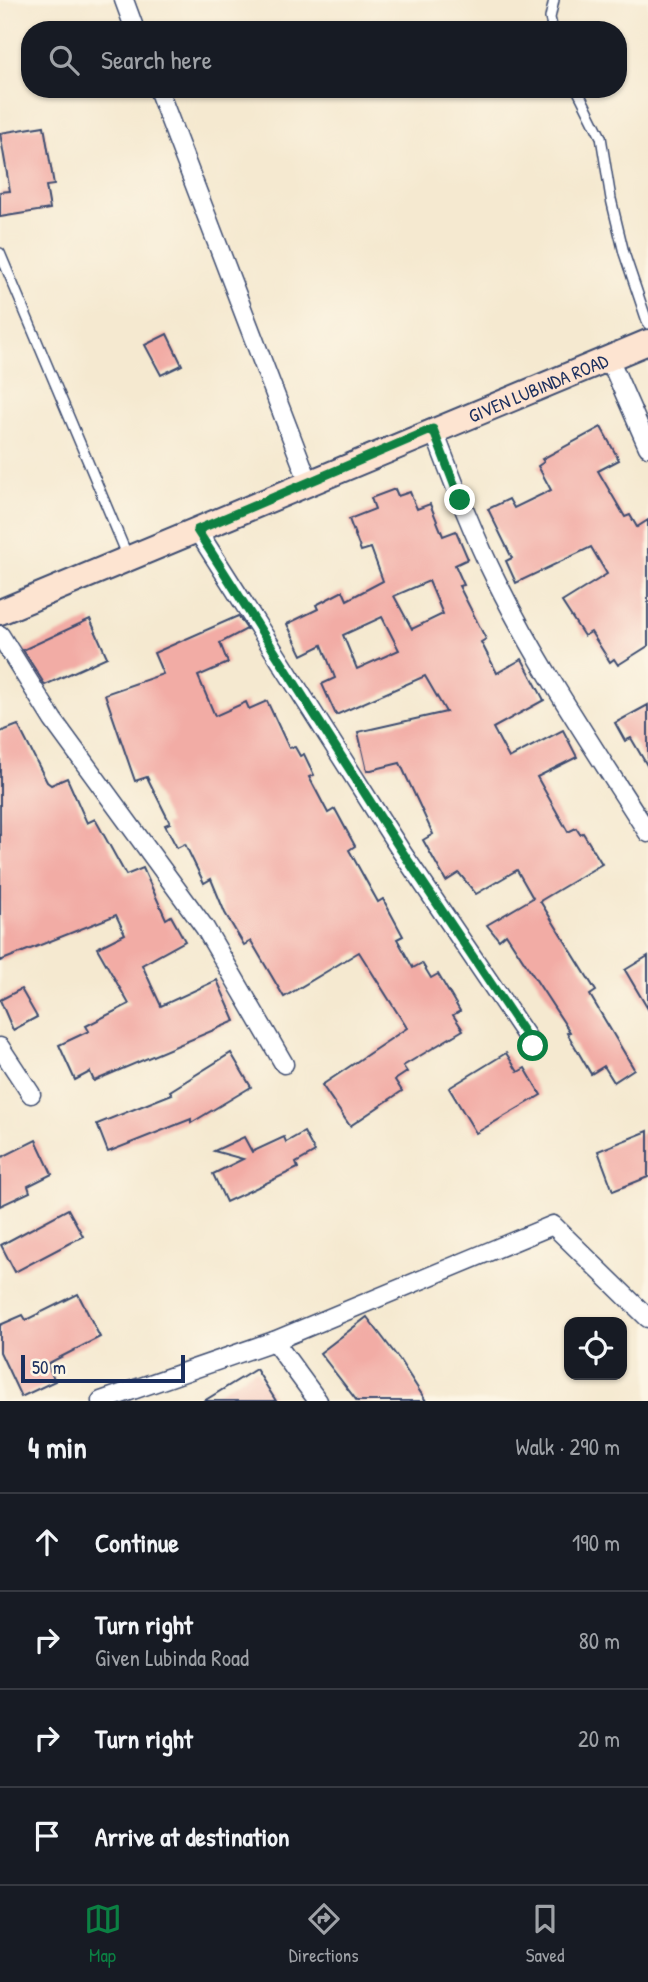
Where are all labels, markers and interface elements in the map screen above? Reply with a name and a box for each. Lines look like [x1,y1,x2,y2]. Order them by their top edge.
search box [21,21,627,98]
icon: search [45,41,83,79]
text: Search here [101,42,212,77]
street label: GIVEN LUBINDA ROAD [464,347,612,428]
route end [444,484,475,515]
route start [517,1030,548,1061]
map controls [564,1317,627,1380]
button: locate [564,1317,627,1380]
scale bar [21,1352,186,1384]
text: 50 m [32,1354,66,1380]
text: 4 min [28,1427,87,1467]
text: Walk · 290 m [516,1431,620,1462]
icon: ahead [28,1523,66,1561]
text: Continue [95,1525,179,1560]
text: 190 m [572,1527,620,1558]
text: Turn right [95,1607,193,1642]
icon: right [28,1621,66,1659]
text: 80 m [579,1625,620,1656]
text: Given Lubinda Road [95,1642,249,1673]
icon: right [28,1719,66,1757]
text: Turn right [95,1721,193,1756]
text: 20 m [578,1723,620,1754]
icon: arrive [28,1817,66,1855]
text: Arrive at destination [95,1819,290,1854]
tab: Map [84,1900,122,1968]
tab: Directions [289,1900,359,1968]
tab: Saved [526,1900,564,1968]

